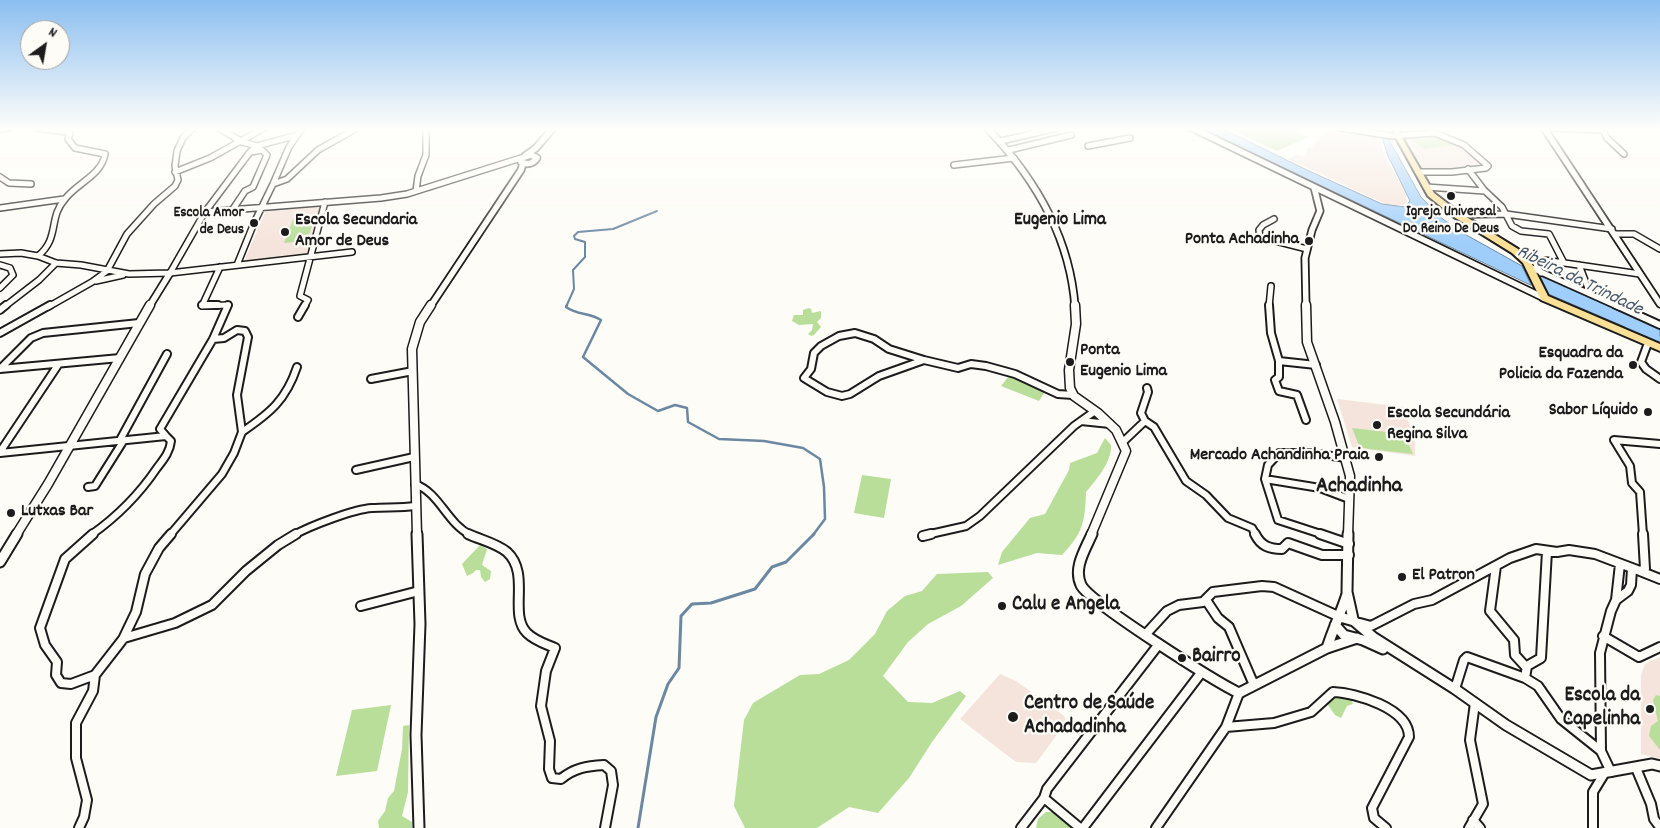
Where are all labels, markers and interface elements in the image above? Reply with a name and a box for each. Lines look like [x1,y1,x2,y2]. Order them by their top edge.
north arrow [20,20,70,70]
text: N [44,23,61,43]
marker: Igreja Universal Do Reino De Deus [1445,190,1457,202]
place label: Igreja Universal Do Reino De Deus [1403,204,1499,239]
place label: Escola Amor de Deus [173,205,244,240]
district label: Eugenio Lima [1014,210,1106,232]
place label: Escola Secundaria Amor de Deus [295,211,417,253]
marker: Escola Amor de Deus [248,217,260,229]
marker: Escola Secundaria Amor de Deus [279,226,291,238]
place label: Ponta Achadinha [1185,230,1299,252]
marker: Ponta Achadinha [1303,235,1315,247]
water label: Ribeira da Trindade [1512,242,1646,322]
place label: Ponta Eugenio Lima [1080,341,1167,384]
place label: Esquadra da Policia da Fazenda [1499,344,1623,386]
marker: Ponta Eugenio Lima [1064,356,1076,368]
marker: Esquadra da Policia da Fazenda [1627,359,1639,371]
place label: Sabor Líquido [1549,401,1638,423]
place label: Escola Secundária Regina Silva [1387,404,1510,446]
marker: Sabor Líquido [1642,406,1654,418]
marker: Escola Secundária Regina Silva [1371,419,1383,431]
place label: Mercado Achandinha Praia [1190,446,1369,468]
marker: Mercado Achandinha Praia [1373,451,1385,463]
district label: Achadinha [1316,475,1402,501]
place label: Lutxas Bar [21,502,93,524]
marker: Lutxas Bar [5,507,17,519]
place label: El Patron [1412,566,1475,588]
marker: El Patron [1396,571,1408,583]
place label: Calu e Angela [1012,593,1120,619]
marker: Calu e Angela [996,600,1008,612]
place label: Bairro [1192,645,1241,671]
marker: Bairro [1176,652,1188,664]
place label: Escola da Capelinha [1563,684,1640,734]
place label: Centro de Saúde Achadadinha [1024,692,1154,742]
marker: Escola da Capelinha [1644,703,1656,715]
marker: Centro de Saúde Achadadinha [1006,710,1020,724]

